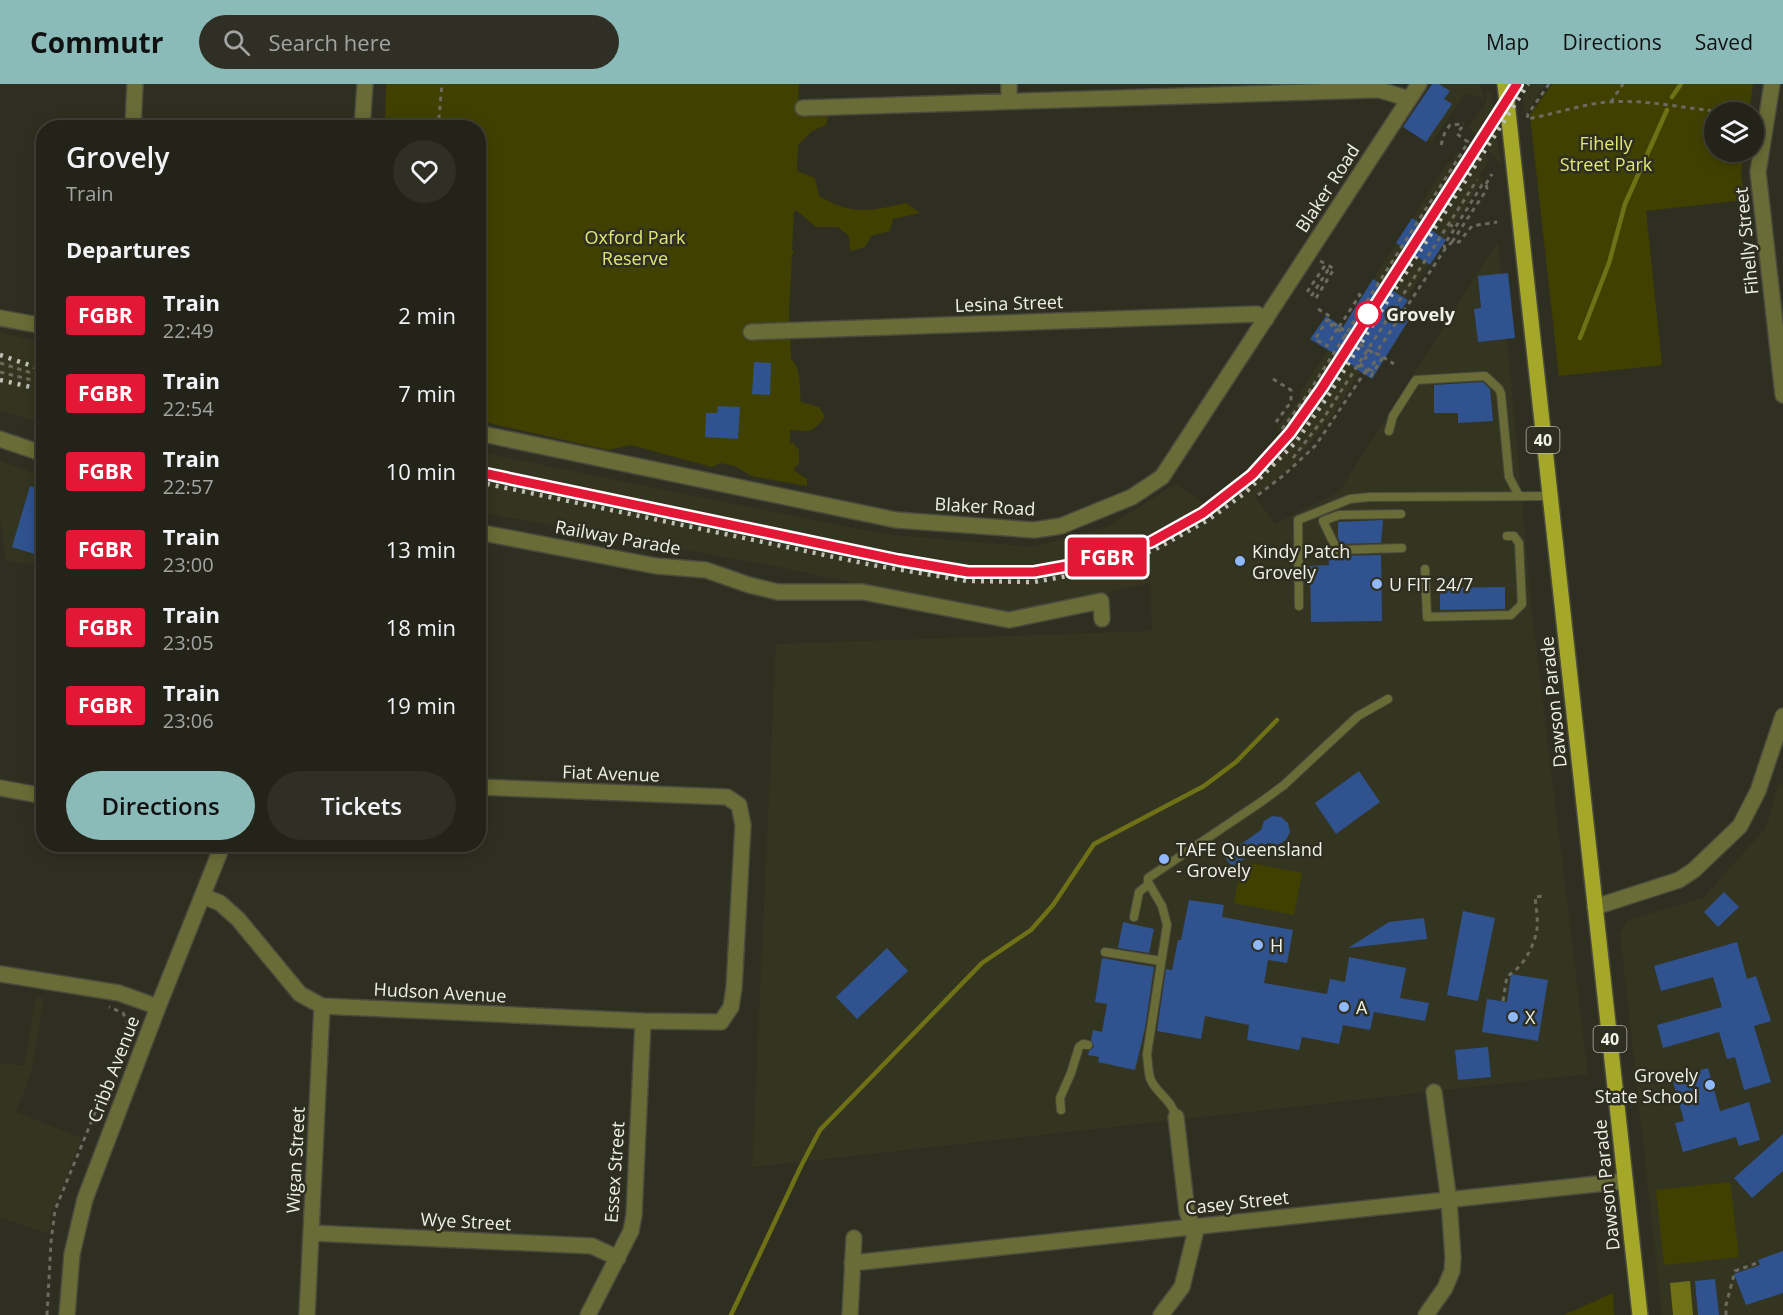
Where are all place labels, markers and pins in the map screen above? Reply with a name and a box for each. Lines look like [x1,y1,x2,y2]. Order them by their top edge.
marker: Grovely [1355,301,1381,327]
place label: Grovely [1386,302,1456,326]
place label: Kindy Patch Grovely [1252,539,1350,584]
marker: Kindy Patch Grovely [1233,554,1247,568]
place label: U FIT 24/7 [1389,572,1473,596]
marker: U FIT 24/7 [1370,577,1384,591]
place label: TAFE Queensland - Grovely [1176,837,1323,882]
marker: TAFE Queensland - Grovely [1157,852,1171,866]
place label: H [1270,933,1283,957]
marker: H [1251,938,1265,952]
place label: A [1356,995,1368,1019]
marker: A [1337,1000,1351,1014]
place label: X [1525,1005,1536,1029]
marker: X [1506,1010,1520,1024]
place label: Grovely State School [1595,1063,1699,1108]
marker: Grovely State School [1703,1078,1717,1092]

